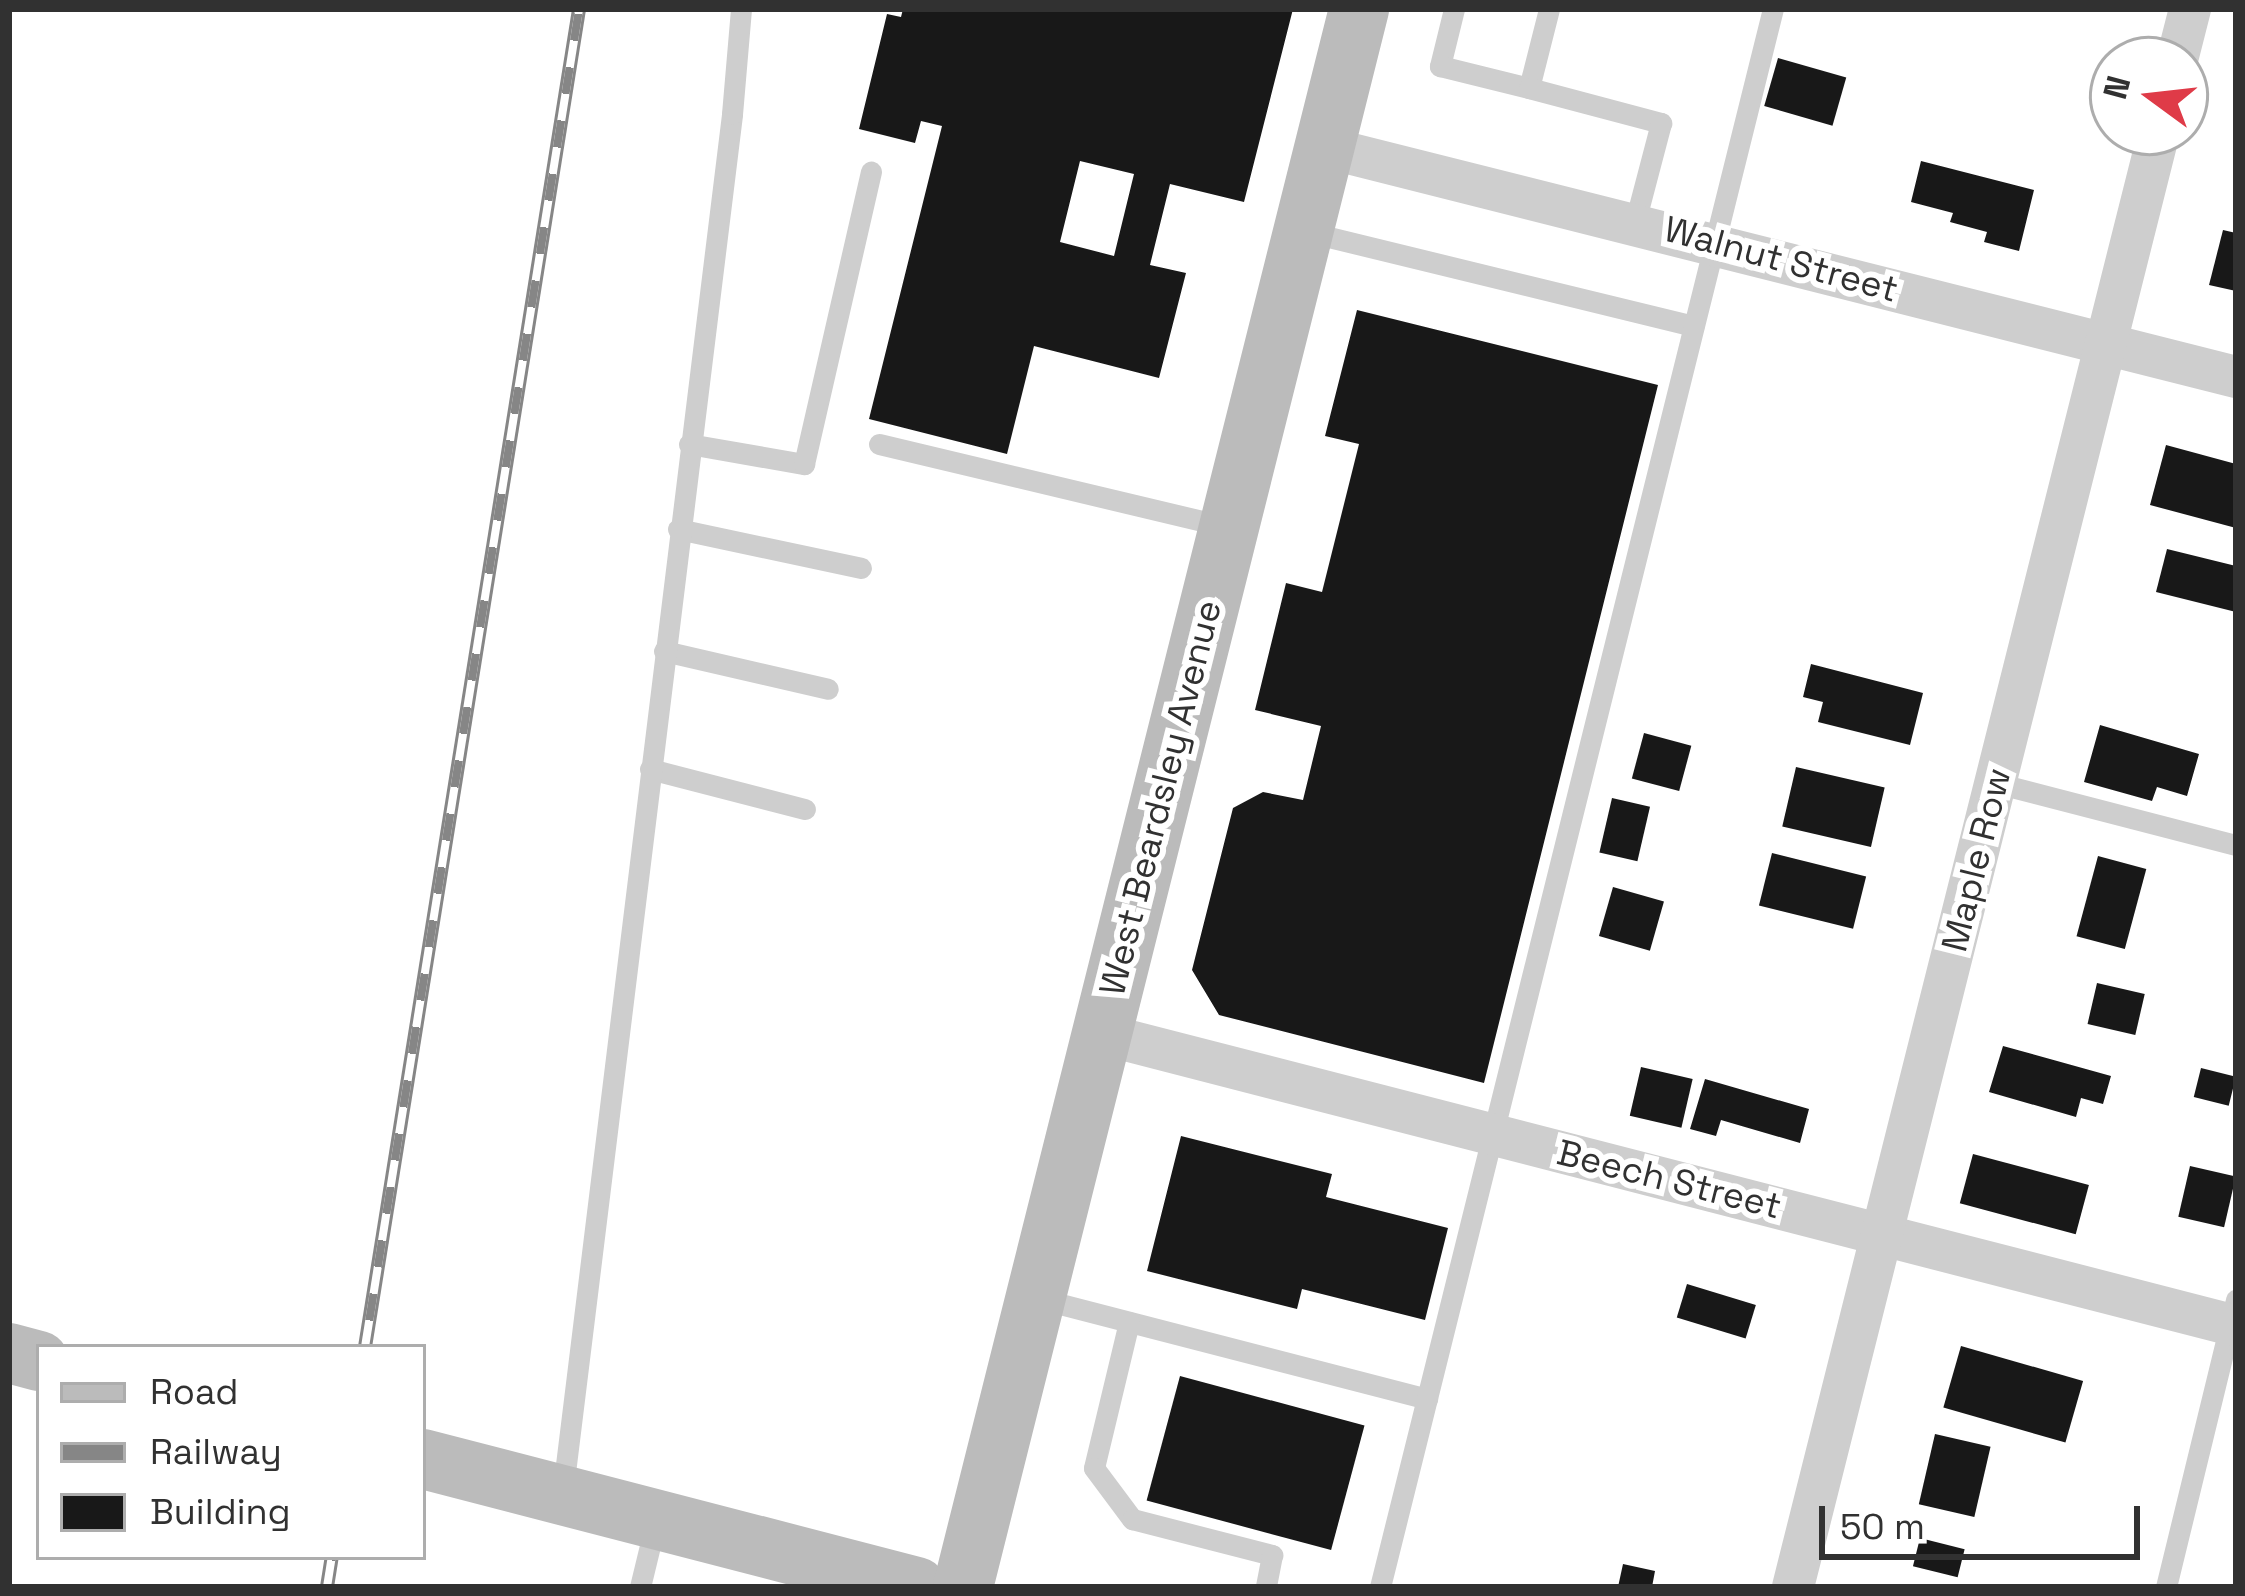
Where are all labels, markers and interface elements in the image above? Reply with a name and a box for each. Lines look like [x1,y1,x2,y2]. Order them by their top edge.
north arrow [2089,36,2209,156]
text: N [2094,71,2140,104]
street label: Walnut Street [1659,208,1903,312]
street label: West Beardsley Avenue [1091,596,1231,1000]
street label: Maple Row [1933,764,2021,956]
street label: Beech Street [1553,1131,1785,1229]
legend [36,1344,426,1560]
text: Road [150,1369,238,1415]
text: Railway [150,1429,282,1475]
scale bar [1825,1482,2146,1556]
text: Building [150,1489,291,1535]
text: 50 m [1840,1504,1925,1550]

